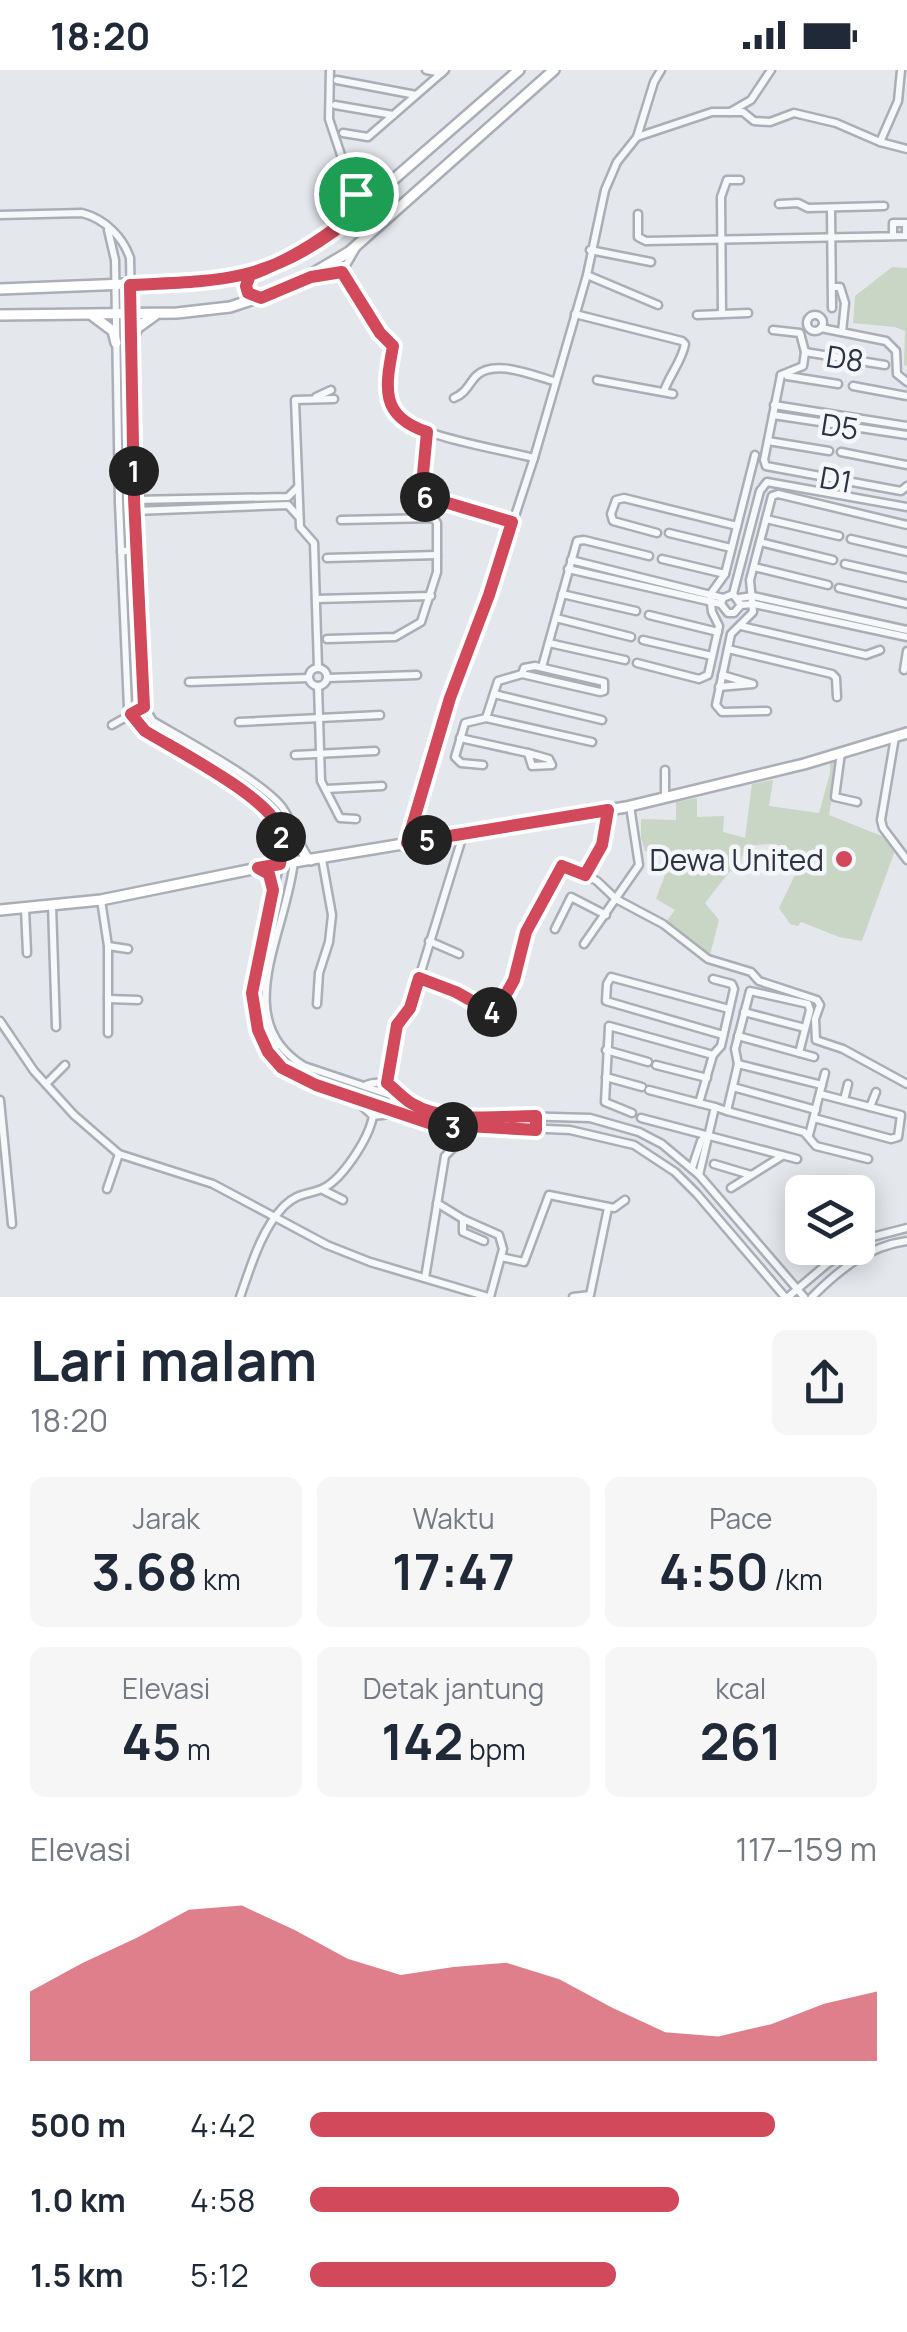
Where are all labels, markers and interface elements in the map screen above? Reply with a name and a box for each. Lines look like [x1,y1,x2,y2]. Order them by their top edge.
text: 18:20 [50,9,151,61]
pin [314,152,399,237]
icon: arrive [329,167,384,222]
street label: D8 [823,335,867,381]
street label: D5 [818,403,862,449]
pin: 1 [109,446,159,496]
text: 1 [128,452,140,490]
street label: D1 [817,456,855,502]
pin: 6 [400,472,450,522]
text: 6 [416,478,434,516]
pin: 2 [256,812,306,862]
pin: 5 [402,815,452,865]
text: 2 [273,818,289,856]
text: 5 [419,821,435,859]
place label: Dewa United [650,839,824,880]
marker: Dewa United [833,848,855,870]
pin: 4 [467,987,517,1037]
text: 4 [483,993,501,1031]
pin: 3 [428,1102,478,1152]
text: 3 [445,1108,461,1146]
map controls [785,1175,875,1265]
button: layers [785,1175,875,1265]
text: Lari malam [30,1322,317,1398]
button: share [772,1330,877,1435]
text: 18:20 [30,1398,108,1442]
text: Jarak [132,1499,200,1537]
text: Waktu [412,1499,495,1537]
text: Pace [709,1499,772,1537]
text: 3.68 [92,1537,198,1605]
text: 17:47 [392,1537,515,1605]
text: 4:50 [659,1537,769,1605]
text: km [198,1560,241,1598]
text: /km [769,1560,823,1598]
text: Elevasi [122,1669,210,1707]
text: Detak jantung [363,1669,544,1707]
text: kcal [715,1669,766,1707]
text: 45 [122,1707,181,1775]
text: 142 [381,1707,463,1775]
text: 261 [700,1707,782,1775]
text: m [181,1730,211,1768]
text: bpm [463,1730,526,1768]
text: Elevasi [30,1827,131,1871]
text: 117–159 m [735,1827,877,1871]
text: 500 m [30,2103,126,2147]
text: 4:42 [190,2103,256,2147]
text: 1.0 km [30,2178,126,2222]
text: 4:58 [190,2178,256,2222]
text: 1.5 km [30,2253,124,2297]
text: 5:12 [190,2253,249,2297]

